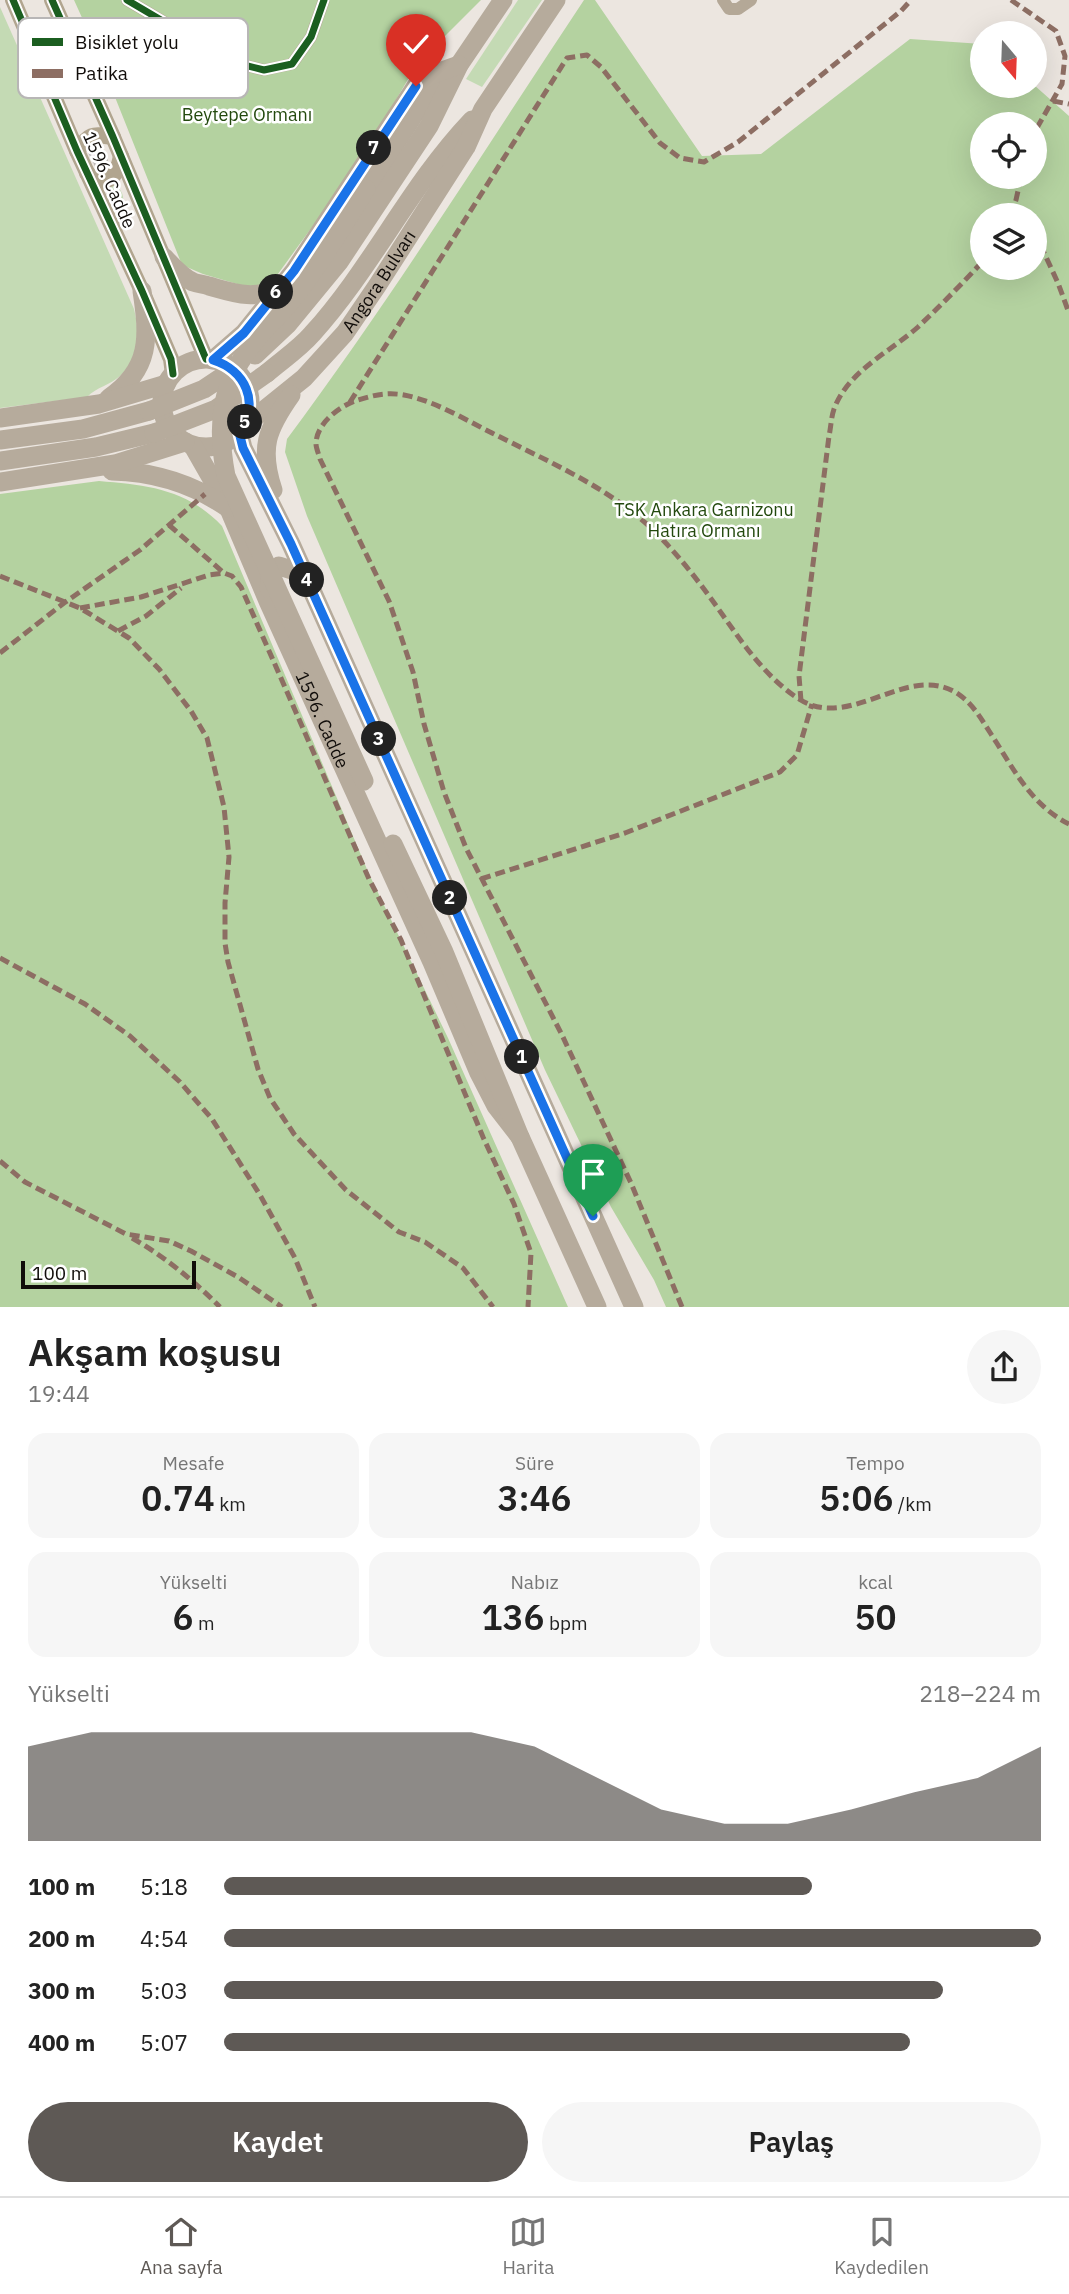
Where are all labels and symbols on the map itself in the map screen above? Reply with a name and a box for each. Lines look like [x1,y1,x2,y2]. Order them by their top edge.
pin [386,14,446,86]
legend [18,18,248,98]
north arrow [970,21,1046,98]
text: Bisiklet yolu [75,30,179,54]
text: Patika [75,61,128,85]
park label: Beytepe Ormanı [182,103,312,126]
street label: 1596. Cadde [78,128,141,232]
pin: 7 [356,130,392,166]
street label: Angora Bulvarı [337,226,421,337]
pin: 6 [258,274,294,310]
pin: 5 [228,404,262,440]
park label: TSK Ankara Garnizonu Hatıra Ormanı [614,498,794,542]
pin: 4 [290,562,324,598]
street label: 1596. Cadde [290,668,354,772]
pin: 3 [362,722,396,756]
pin: 2 [433,880,468,916]
pin: 1 [504,1040,540,1074]
pin [563,1144,623,1216]
scale bar [21,1258,196,1290]

